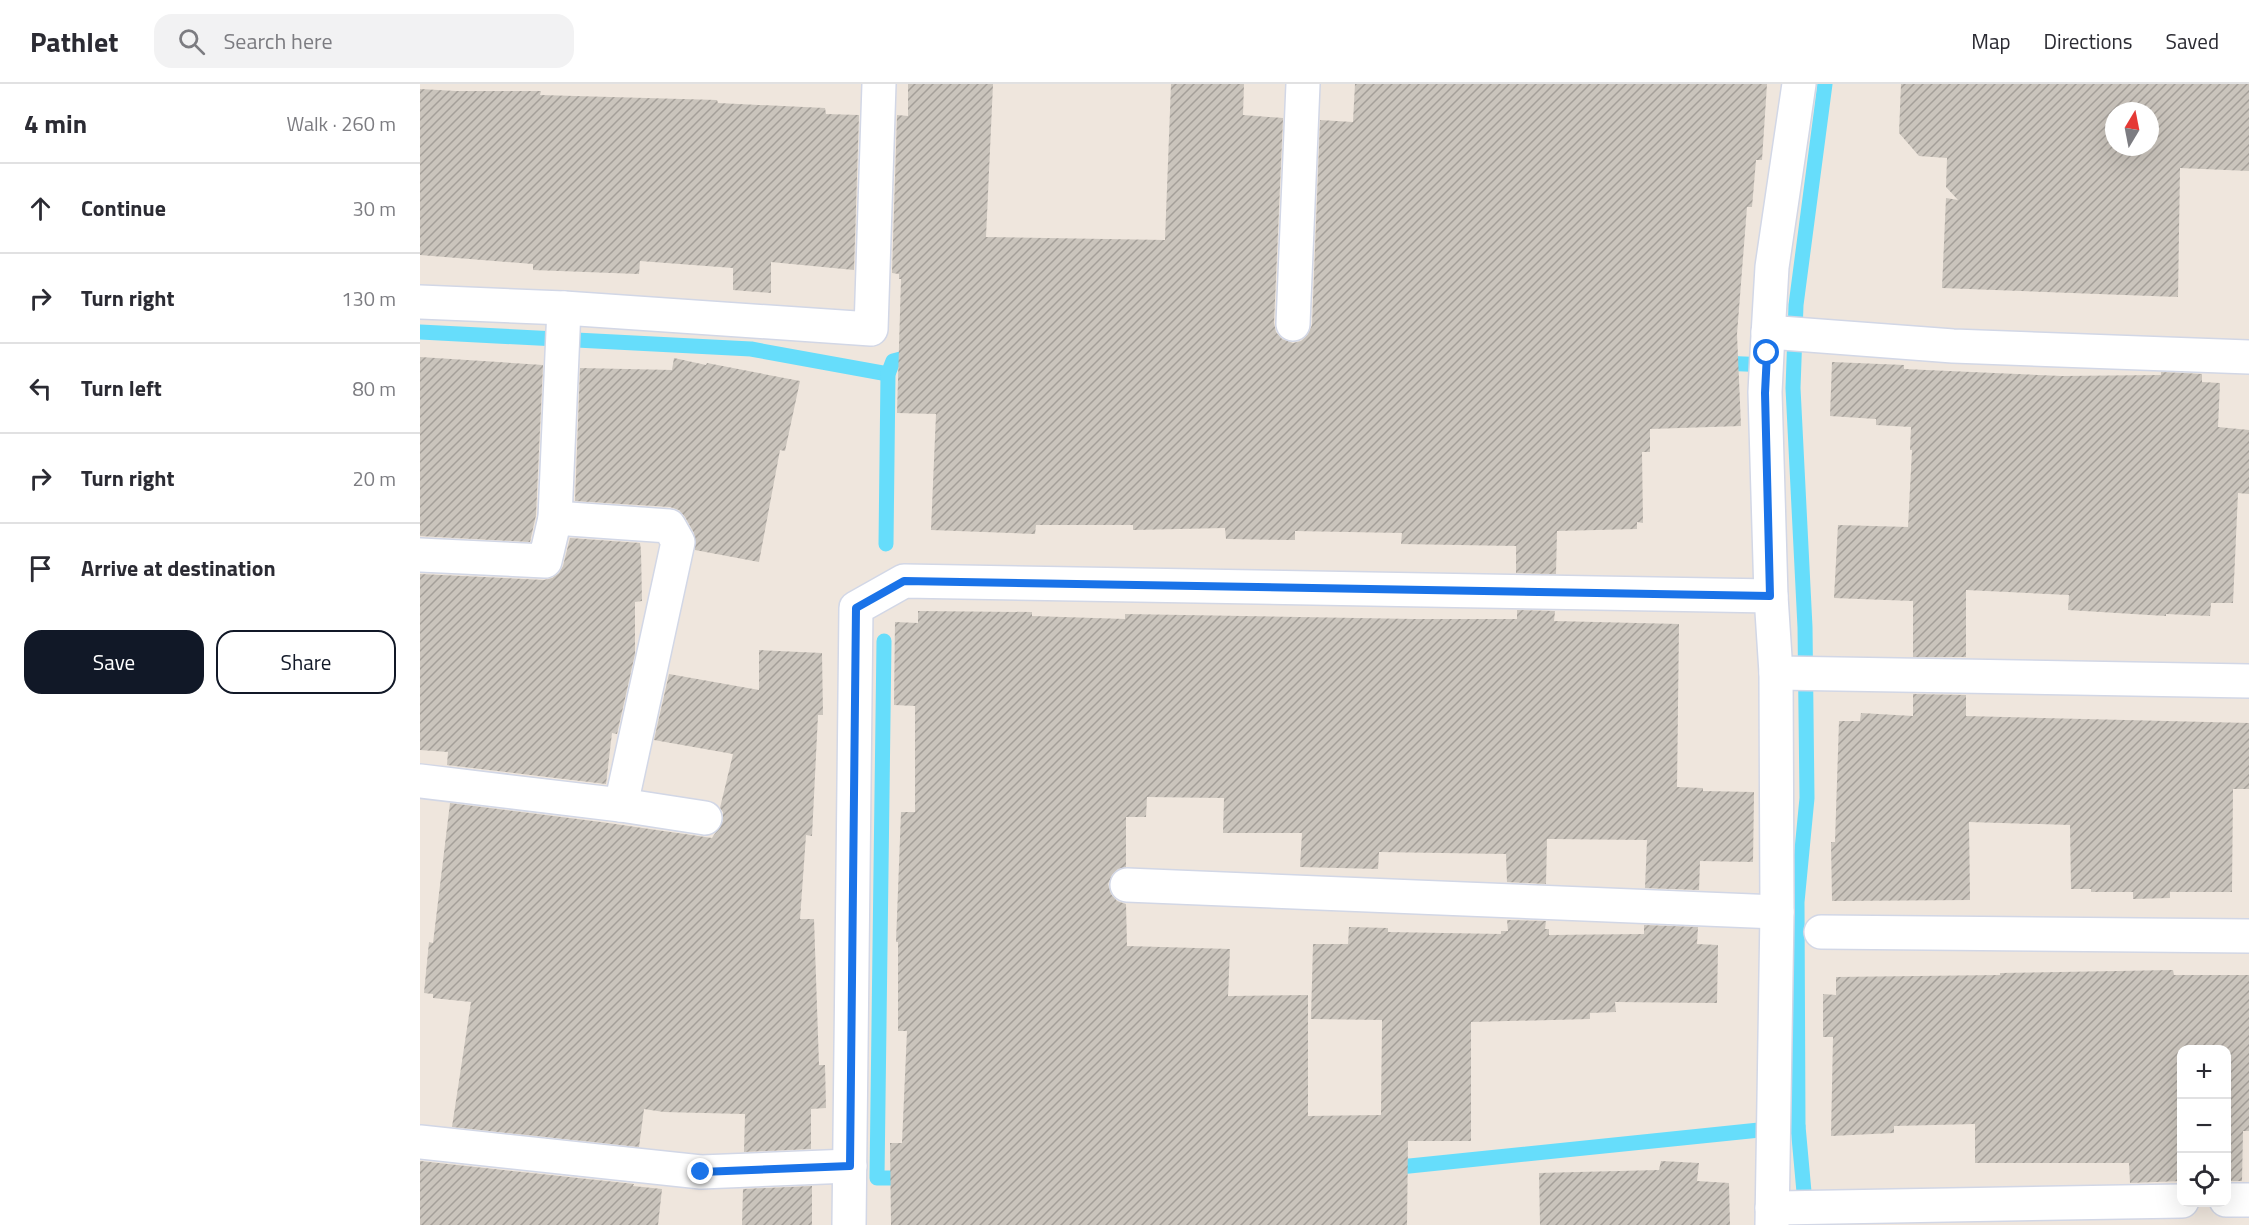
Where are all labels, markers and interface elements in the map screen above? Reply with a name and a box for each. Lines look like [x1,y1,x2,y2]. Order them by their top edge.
search box [154,14,574,68]
text: Pathlet [30,20,118,63]
text: Search here [223,24,333,58]
icon: search [175,25,208,58]
text: Map [1971,25,2011,57]
text: Directions [2044,25,2133,57]
text: Saved [2166,25,2219,57]
north arrow [2105,102,2159,156]
text: 4 min [24,104,87,143]
text: Walk · 260 m [287,108,396,139]
text: Continue [81,191,166,225]
icon: ahead [24,192,57,225]
text: 30 m [352,193,396,224]
text: Turn right [81,281,175,315]
icon: right [24,282,57,315]
text: 130 m [341,283,396,314]
route start [1753,339,1779,365]
text: Turn left [81,371,162,405]
icon: left [24,372,57,405]
text: 80 m [352,373,396,404]
text: Turn right [81,461,175,495]
icon: right [24,462,57,495]
text: 20 m [352,463,396,494]
text: Arrive at destination [81,551,276,585]
icon: arrive [24,552,57,585]
button: Save [24,630,204,694]
button: Share [216,630,396,694]
map controls [2177,1045,2231,1207]
button: + [2177,1045,2231,1099]
button: − [2177,1099,2231,1153]
button: locate [2177,1153,2231,1207]
route end [687,1158,713,1184]

